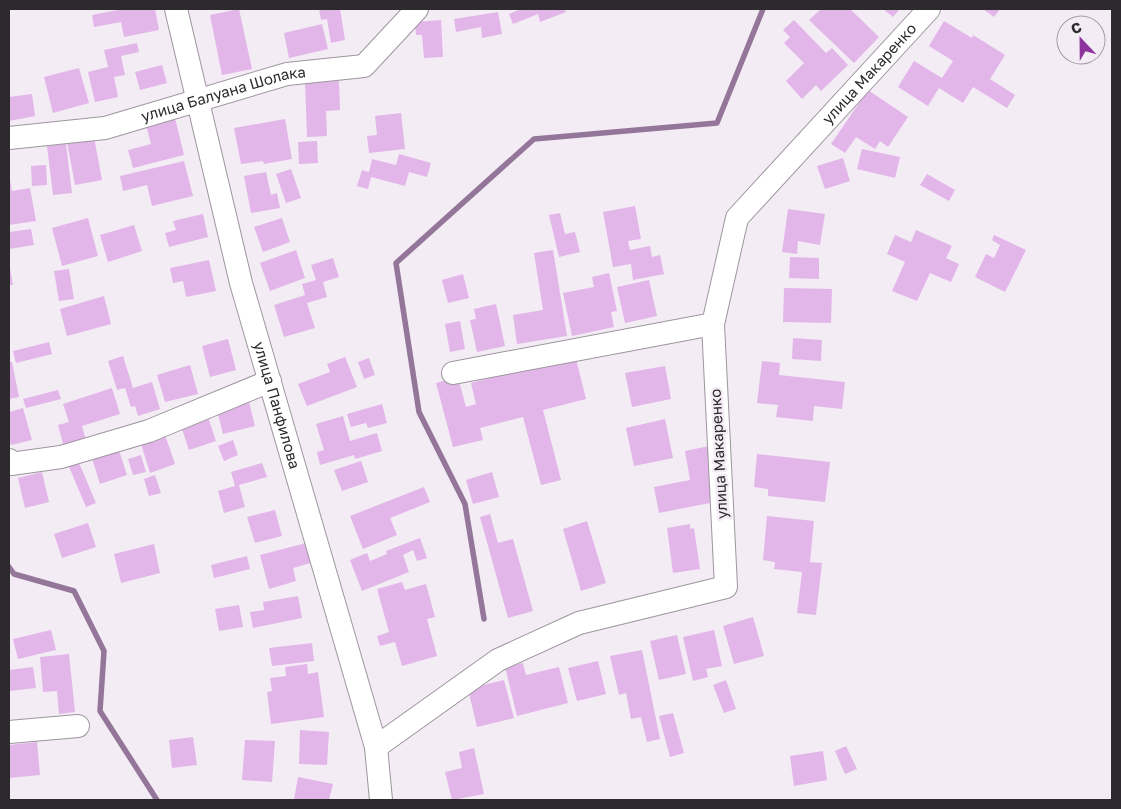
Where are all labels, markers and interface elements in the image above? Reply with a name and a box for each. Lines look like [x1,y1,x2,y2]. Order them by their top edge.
north arrow [1056,15,1106,65]
text: С [1068,18,1084,37]
street label: улица Макаренко [818,19,919,127]
street label: улица Балуана Шолака [139,62,307,125]
street label: улица Панфилова [251,339,305,471]
street label: улица Макаренко [706,388,730,520]

